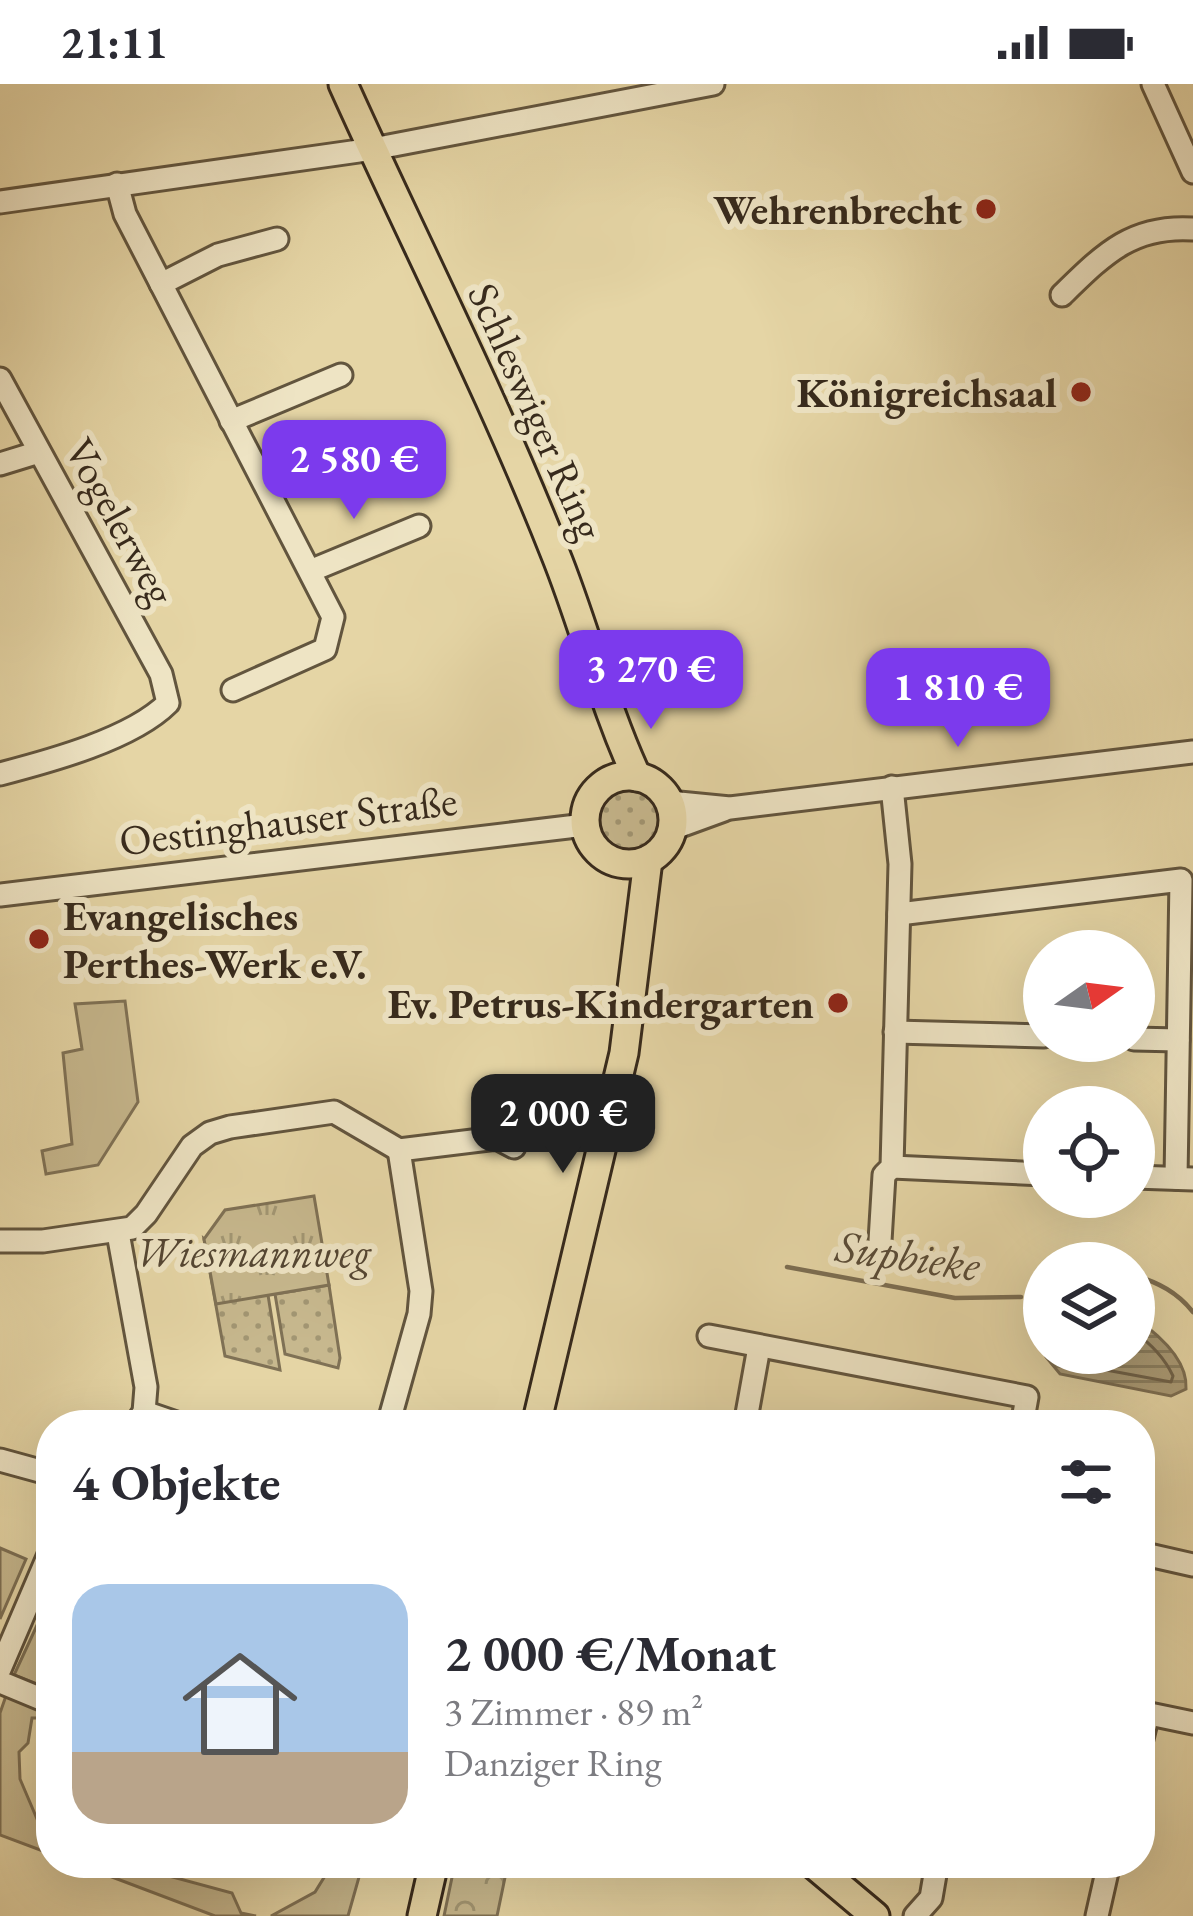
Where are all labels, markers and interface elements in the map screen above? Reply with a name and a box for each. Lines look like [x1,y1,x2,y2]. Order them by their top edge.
text: 21:11 [60,13,168,71]
place label: Wehrenbrecht [713,182,962,237]
marker: Wehrenbrecht [973,196,999,222]
street label: Schleswiger Ring [455,274,618,549]
place label: Königreichsaal [796,365,1057,420]
marker: Königreichsaal [1068,379,1094,405]
pin: 2 580 € [243,420,465,522]
street label: Vogelerweg [52,428,189,615]
text: 2 580 € [289,433,419,484]
pin: 3 270 € [540,630,762,732]
text: 3 270 € [586,643,716,694]
pin: 1 810 € [847,648,1069,750]
text: 1 810 € [893,661,1023,712]
street label: Oestinghauser Straße [116,772,460,869]
place label: Evangelisches Perthes-Werk e.V. [63,888,367,991]
marker: Evangelisches Perthes-Werk e.V. [26,926,52,952]
north arrow [1023,930,1155,1062]
map controls [1023,930,1155,1374]
place label: Ev. Petrus-Kindergarten [388,976,814,1031]
marker: Ev. Petrus-Kindergarten [825,990,851,1016]
pin: 2 000 € [452,1074,674,1176]
button: locate [1023,1086,1155,1218]
text: 2 000 € [498,1087,628,1138]
water label: Supbieke [831,1216,984,1294]
park label: Wiesmannweg [135,1225,372,1280]
button: layers [1023,1242,1155,1374]
text: 4 Objekte [72,1449,281,1515]
icon: filters [1053,1449,1119,1515]
text: 2 000 €/Monat [444,1620,776,1686]
icon: home [168,1632,312,1776]
text: 3 Zimmer · 89 m² [444,1686,703,1737]
text: Danziger Ring [444,1737,662,1788]

